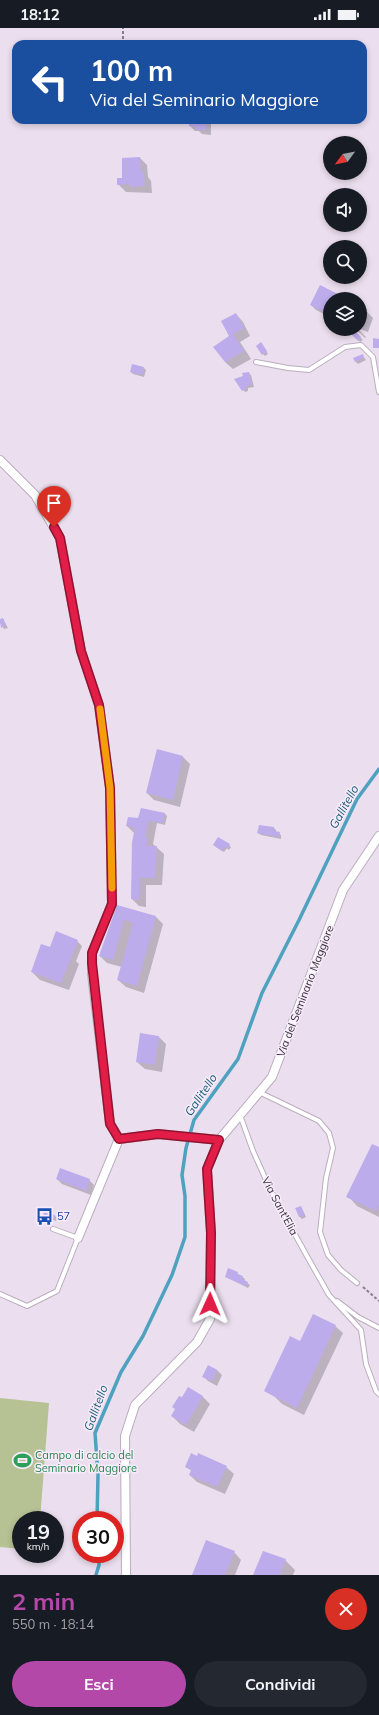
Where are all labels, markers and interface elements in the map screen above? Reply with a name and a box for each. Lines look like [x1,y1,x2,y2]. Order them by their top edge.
text: 18:12 [20,5,60,24]
text: 100 m [90,53,173,88]
icon: left [24,56,76,108]
text: Via del Seminario Maggiore [90,88,319,111]
north arrow [323,136,367,180]
map controls [323,136,367,336]
button: sound [323,188,367,232]
button: search [323,240,367,284]
button: layers [323,292,367,336]
pin [37,486,71,527]
icon: arrive [43,492,65,514]
water label: Gallitello [325,782,362,831]
street label: Via del Seminario Maggiore [273,923,337,1059]
water label: Gallitello [181,1071,220,1119]
street label: Via Sant'Elia [259,1174,301,1238]
bus stop icon: 57 [34,1206,54,1226]
place label: 57 [57,1209,70,1223]
position arrow [189,1283,231,1325]
water label: Gallitello [80,1383,111,1433]
place label: Campo di calcio del Seminario Maggiore [35,1448,137,1475]
sports icon: Campo di calcio del Seminario Maggiore [12,1451,32,1471]
speed limit sign: 30 [72,1511,124,1563]
text: 19 [26,1519,50,1544]
text: km/h [27,1540,49,1553]
text: 2 min [12,1586,75,1616]
button: close [325,1588,367,1630]
text: 550 m · 18:14 [12,1616,94,1632]
button: Esci [12,1661,186,1707]
button: Condividi [194,1661,367,1707]

